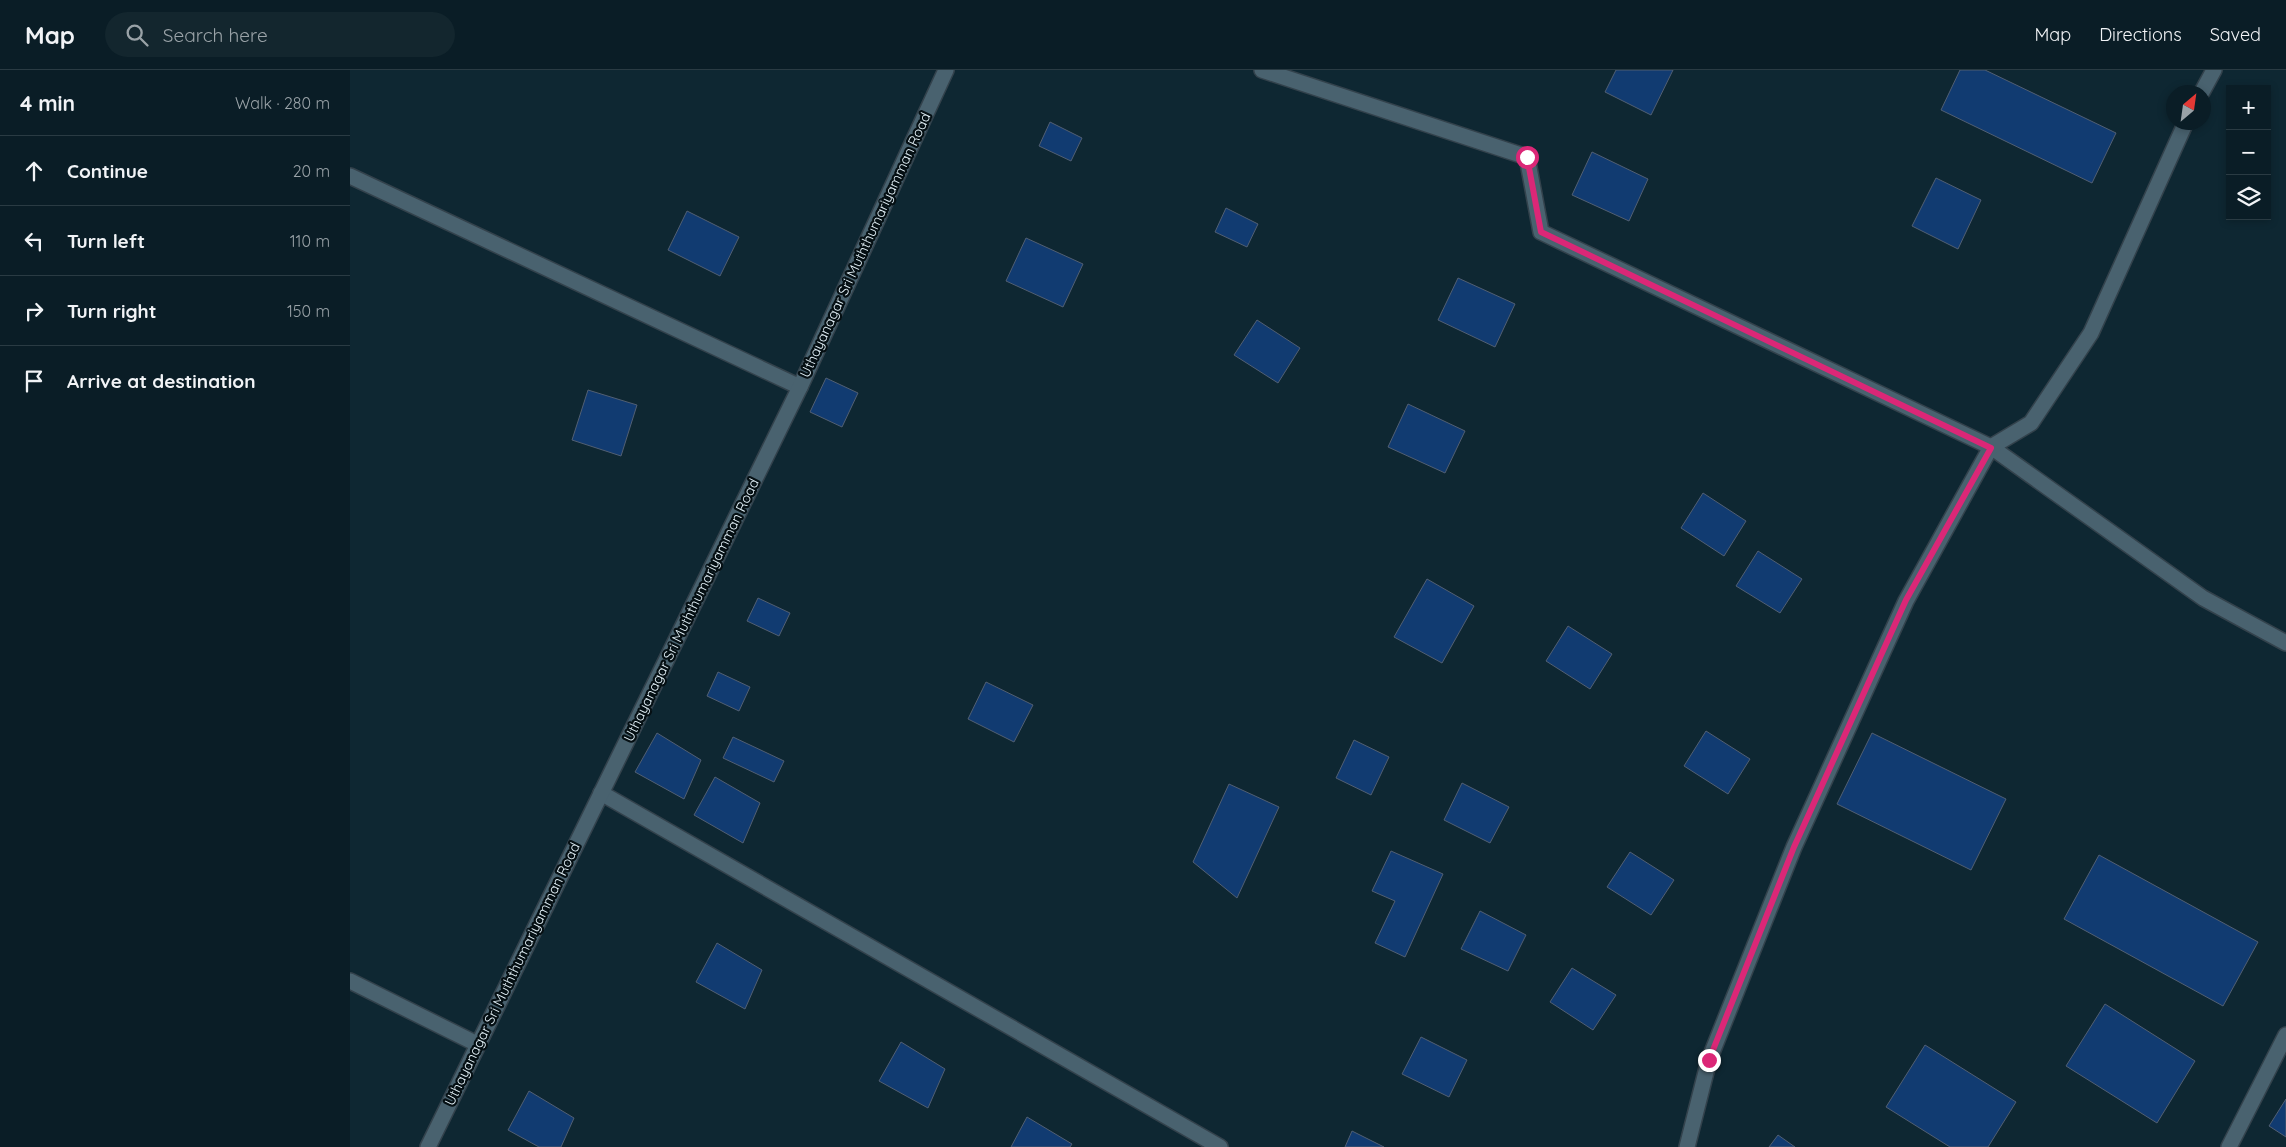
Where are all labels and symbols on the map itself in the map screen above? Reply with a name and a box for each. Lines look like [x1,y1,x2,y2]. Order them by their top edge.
north arrow [2166,85,2211,130]
street label: Uthayanagar Sri Muththumariyamman Road [796,110,934,380]
route start [1516,146,1539,169]
street label: Uthayanagar Sri Muththumariyamman Road [619,476,763,744]
street label: Uthayanagar Sri Muththumariyamman Road [440,840,584,1108]
route end [1698,1049,1721,1072]

